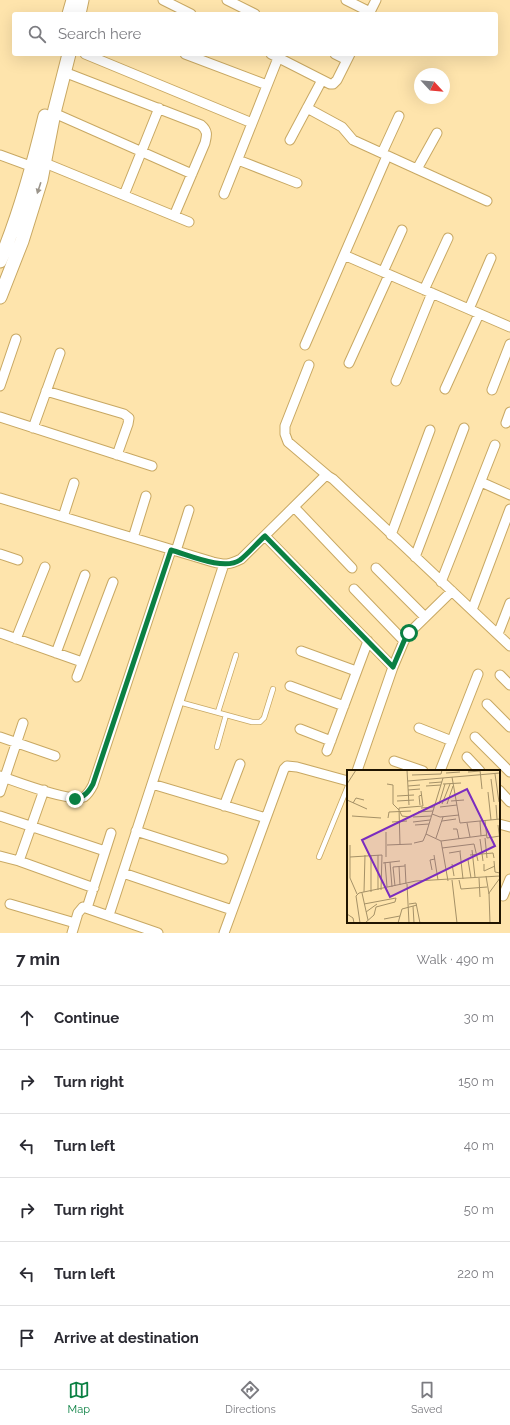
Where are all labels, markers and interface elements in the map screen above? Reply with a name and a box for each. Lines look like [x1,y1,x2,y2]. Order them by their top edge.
search box [12,12,498,56]
icon: search [26,23,48,45]
text: Search here [58,25,141,43]
north arrow [414,68,450,104]
one-way arrow [36,182,42,194]
route start [400,624,418,642]
inset map [347,770,500,923]
route end [66,790,84,808]
text: 7 min [16,949,60,969]
text: Walk · 490 m [417,952,494,967]
icon: ahead [16,1007,38,1029]
text: Continue [54,1009,119,1027]
text: 30 m [464,1010,494,1025]
icon: right [16,1071,38,1093]
text: Turn right [54,1073,124,1091]
text: 150 m [458,1074,494,1089]
icon: left [16,1135,38,1157]
text: Turn left [54,1137,115,1155]
text: 40 m [464,1138,494,1153]
icon: right [16,1199,38,1221]
text: Turn right [54,1201,124,1219]
text: 50 m [464,1202,494,1217]
icon: left [16,1263,38,1285]
text: Turn left [54,1265,115,1283]
text: 220 m [457,1266,494,1281]
icon: arrive [16,1327,38,1349]
text: Arrive at destination [54,1329,199,1347]
tab: Map [68,1379,90,1416]
tab: Directions [225,1379,276,1416]
tab: Saved [411,1379,442,1416]

